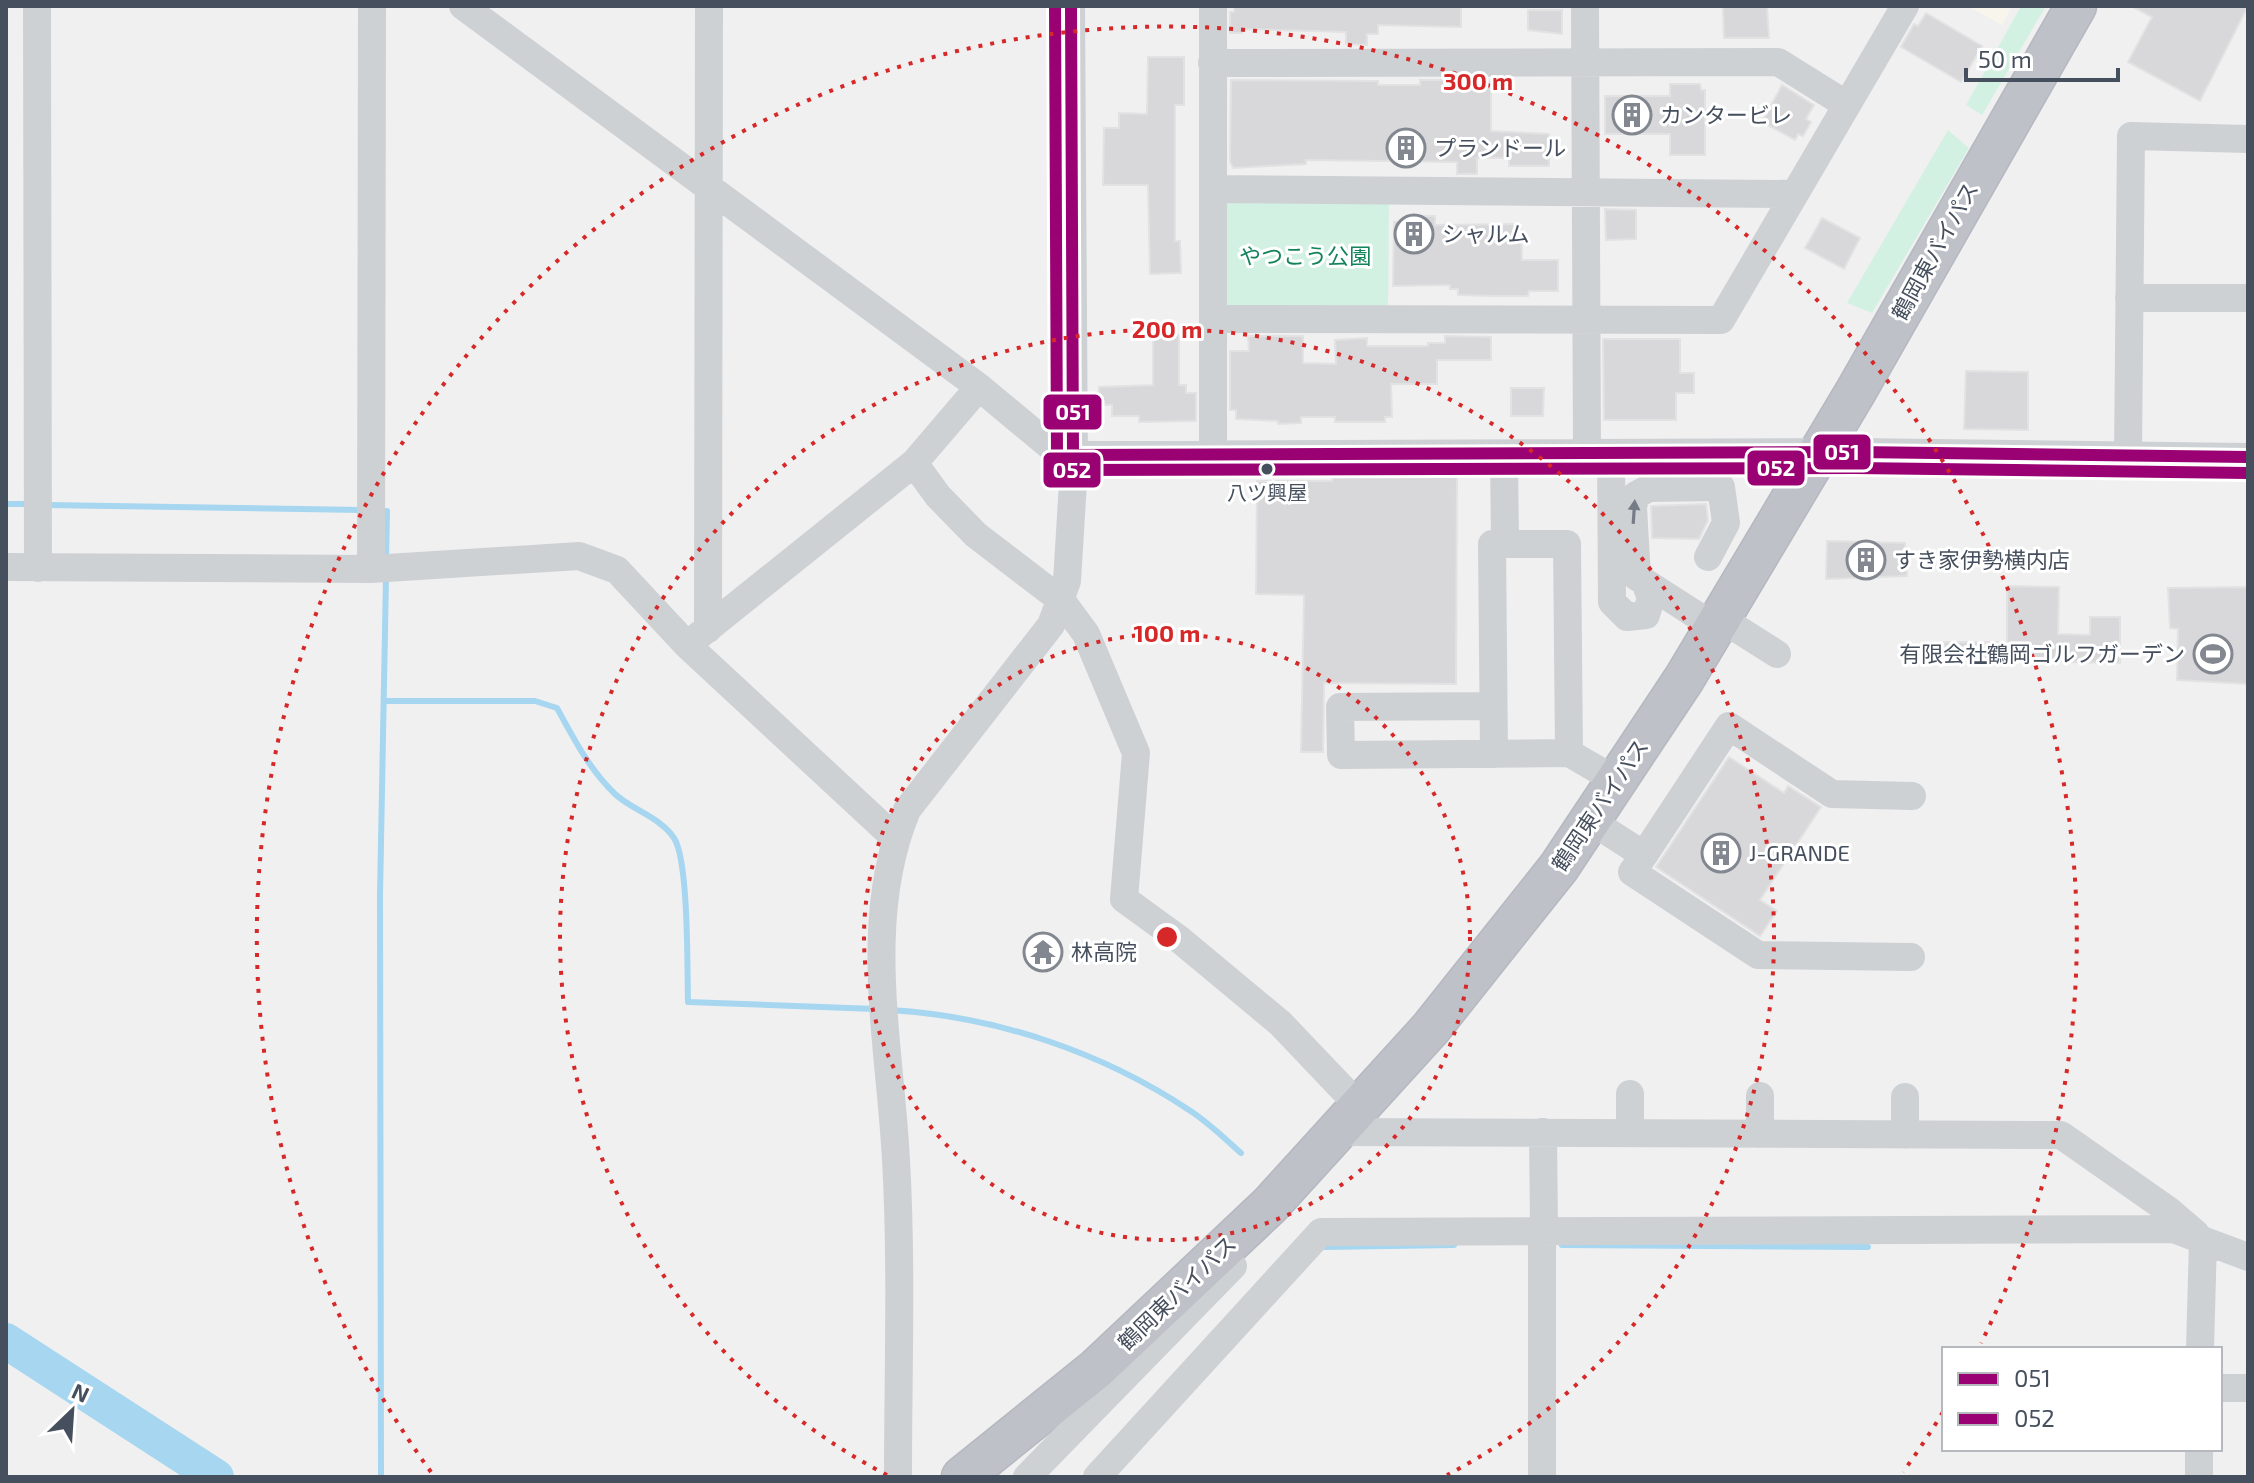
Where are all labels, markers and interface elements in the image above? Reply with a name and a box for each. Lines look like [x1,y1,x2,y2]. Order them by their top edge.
scale bar [1966,32,2118,82]
text: 50 m [1978,44,2032,73]
text: 300 m [1443,66,1513,95]
building icon: カンタービレ [1611,94,1653,136]
place label: カンタービレ [1660,101,1792,127]
building icon: プランドール [1385,127,1427,169]
place label: プランドール [1434,134,1566,160]
street label: 鶴岡東バイパス [1886,177,1983,324]
building icon: シャルム [1393,213,1435,255]
place label: シャルム [1442,220,1530,246]
park label: やつこう公園 [1239,242,1371,268]
text: 200 m [1132,314,1202,343]
line badge: 051 [1042,393,1103,431]
text: 051 [1055,398,1091,424]
line badge: 051 [1812,433,1872,471]
text: 051 [1824,438,1860,464]
line badge: 052 [1746,449,1806,487]
line badge: 052 [1042,451,1102,489]
text: 052 [1757,454,1795,480]
text: 052 [1053,456,1091,482]
marker: 八ツ興屋 [1259,461,1275,477]
place label: 八ツ興屋 [1227,480,1307,504]
one-way arrow [1628,499,1641,524]
building icon: すき家伊勢横内店 [1845,539,1887,581]
place label: すき家伊勢横内店 [1894,546,2070,572]
text: 100 m [1134,618,1200,647]
sports icon: 有限会社鶴岡ゴルフガーデン [2192,633,2234,675]
place label: 有限会社鶴岡ゴルフガーデン [1899,640,2185,666]
street label: 鶴岡東バイパス [1545,734,1653,875]
building icon: J-GRANDE [1700,832,1742,874]
place label: J-GRANDE [1749,839,1850,865]
centre of rings [1153,923,1181,951]
temple icon: 林高院 [1022,931,1064,973]
place label: 林高院 [1071,938,1137,964]
street label: 鶴岡東バイパス [1112,1230,1241,1355]
legend [1942,1347,2222,1451]
text: 051 [2014,1363,2051,1392]
north arrow [32,1371,112,1451]
text: N [68,1377,94,1407]
text: 052 [2014,1403,2055,1432]

